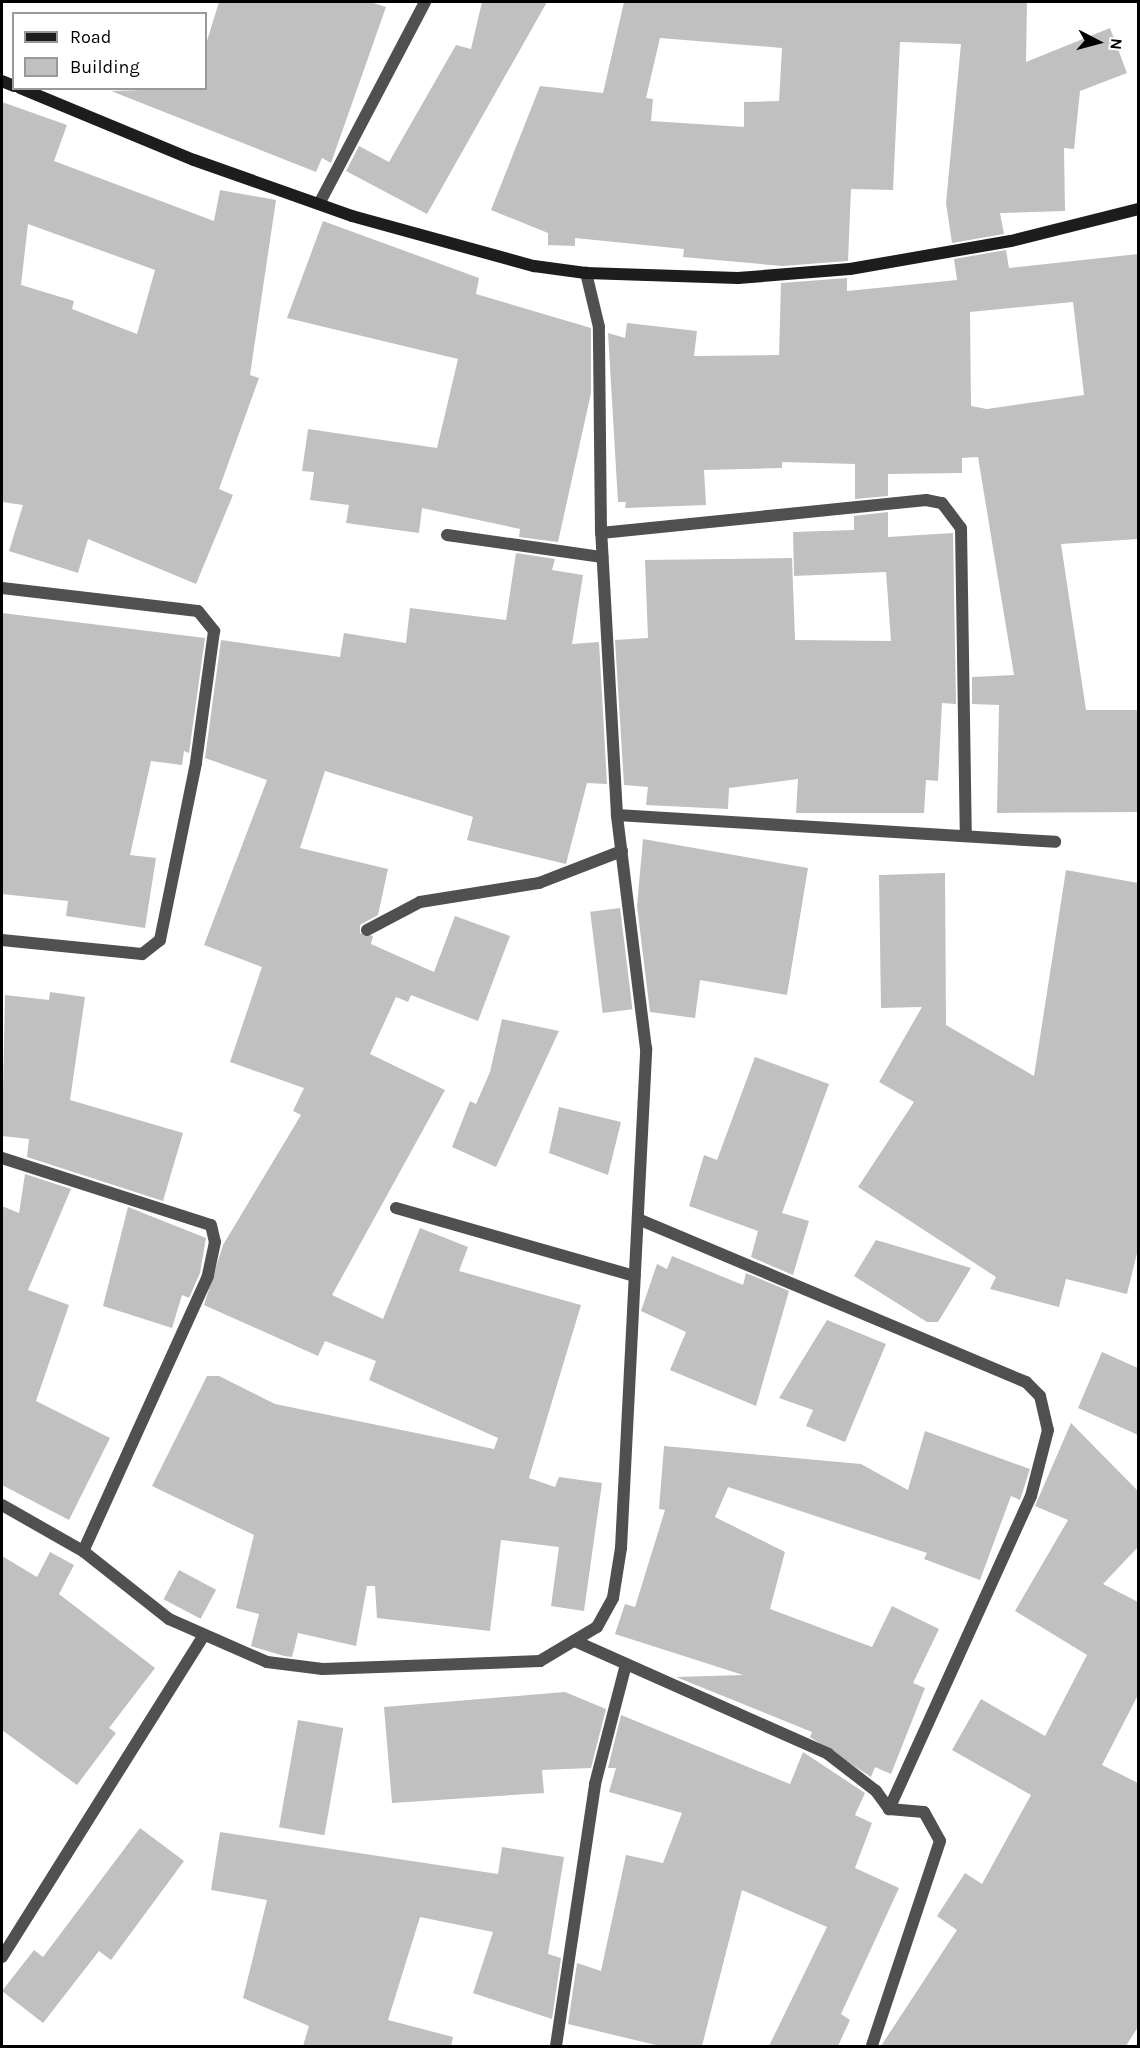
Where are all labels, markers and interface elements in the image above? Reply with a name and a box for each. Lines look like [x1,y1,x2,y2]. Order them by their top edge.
legend [12,12,207,90]
north arrow [1068,12,1128,72]
text: Road [70,26,111,48]
text: N [1106,37,1126,51]
text: Building [70,56,140,78]

